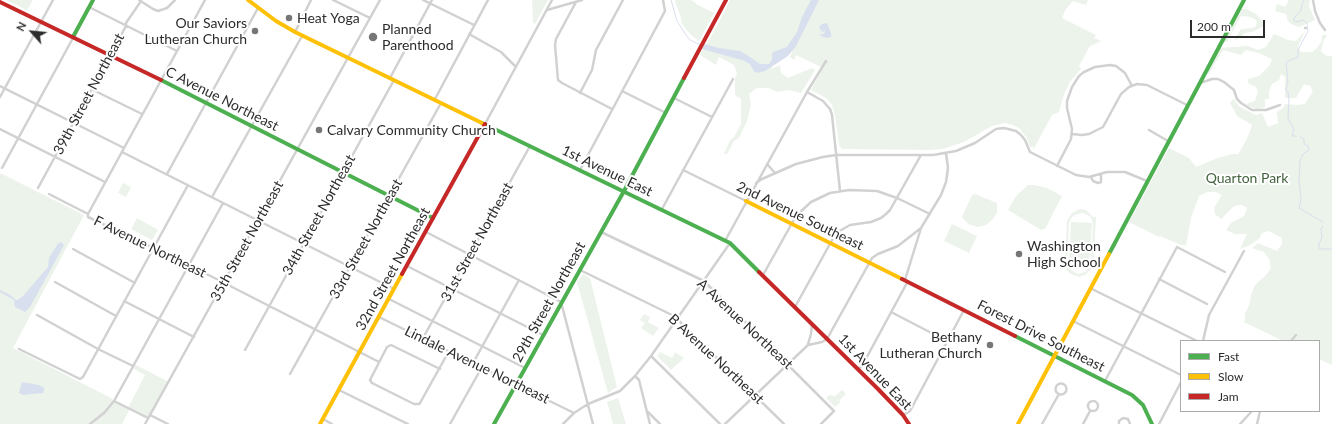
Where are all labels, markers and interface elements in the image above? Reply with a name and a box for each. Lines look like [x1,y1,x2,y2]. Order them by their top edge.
place label: Heat Yoga [297,10,360,26]
north arrow [12,12,52,52]
scale bar [1192,12,1267,38]
marker: Heat Yoga [284,13,294,23]
place label: Our Saviors Lutheran Church [145,15,247,48]
text: 200 m [1197,19,1231,34]
text: N [13,20,29,33]
place label: Planned Parenthood [382,21,454,54]
marker: Our Saviors Lutheran Church [250,26,260,36]
street label: 39th Street Northeast [50,31,128,157]
marker: Planned Parenthood [367,31,379,43]
street label: C Avenue Northeast [163,63,281,135]
place label: Calvary Community Church [327,122,496,138]
marker: Calvary Community Church [314,125,324,135]
street label: 1st Avenue East [559,142,655,200]
street label: 34th Street Northeast [279,152,359,278]
park label: Quarton Park [1206,170,1288,186]
street label: 33rd Street Northeast [326,176,406,302]
street label: 35th Street Northeast [207,178,287,304]
street label: 2nd Avenue Southeast [734,178,866,254]
street label: 31st Street Northeast [437,180,517,304]
street label: 32nd Street Northeast [352,205,434,333]
street label: F Avenue Northeast [91,212,209,282]
place label: Washington High School [1027,238,1101,270]
street label: 29th Street Northeast [509,239,589,365]
marker: Washington High School [1014,249,1024,259]
street label: A Avenue Northeast [694,275,796,373]
street label: Forest Drive Southeast [975,297,1107,375]
street label: B Avenue Northeast [665,310,767,408]
street label: Lindale Avenue Northeast [402,323,552,407]
place label: Bethany Lutheran Church [880,329,982,362]
street label: 1st Avenue East [835,331,915,413]
marker: Bethany Lutheran Church [985,340,995,350]
legend [1180,340,1320,412]
text: Fast [1218,349,1239,364]
text: Slow [1218,369,1243,384]
text: Jam [1218,389,1239,404]

